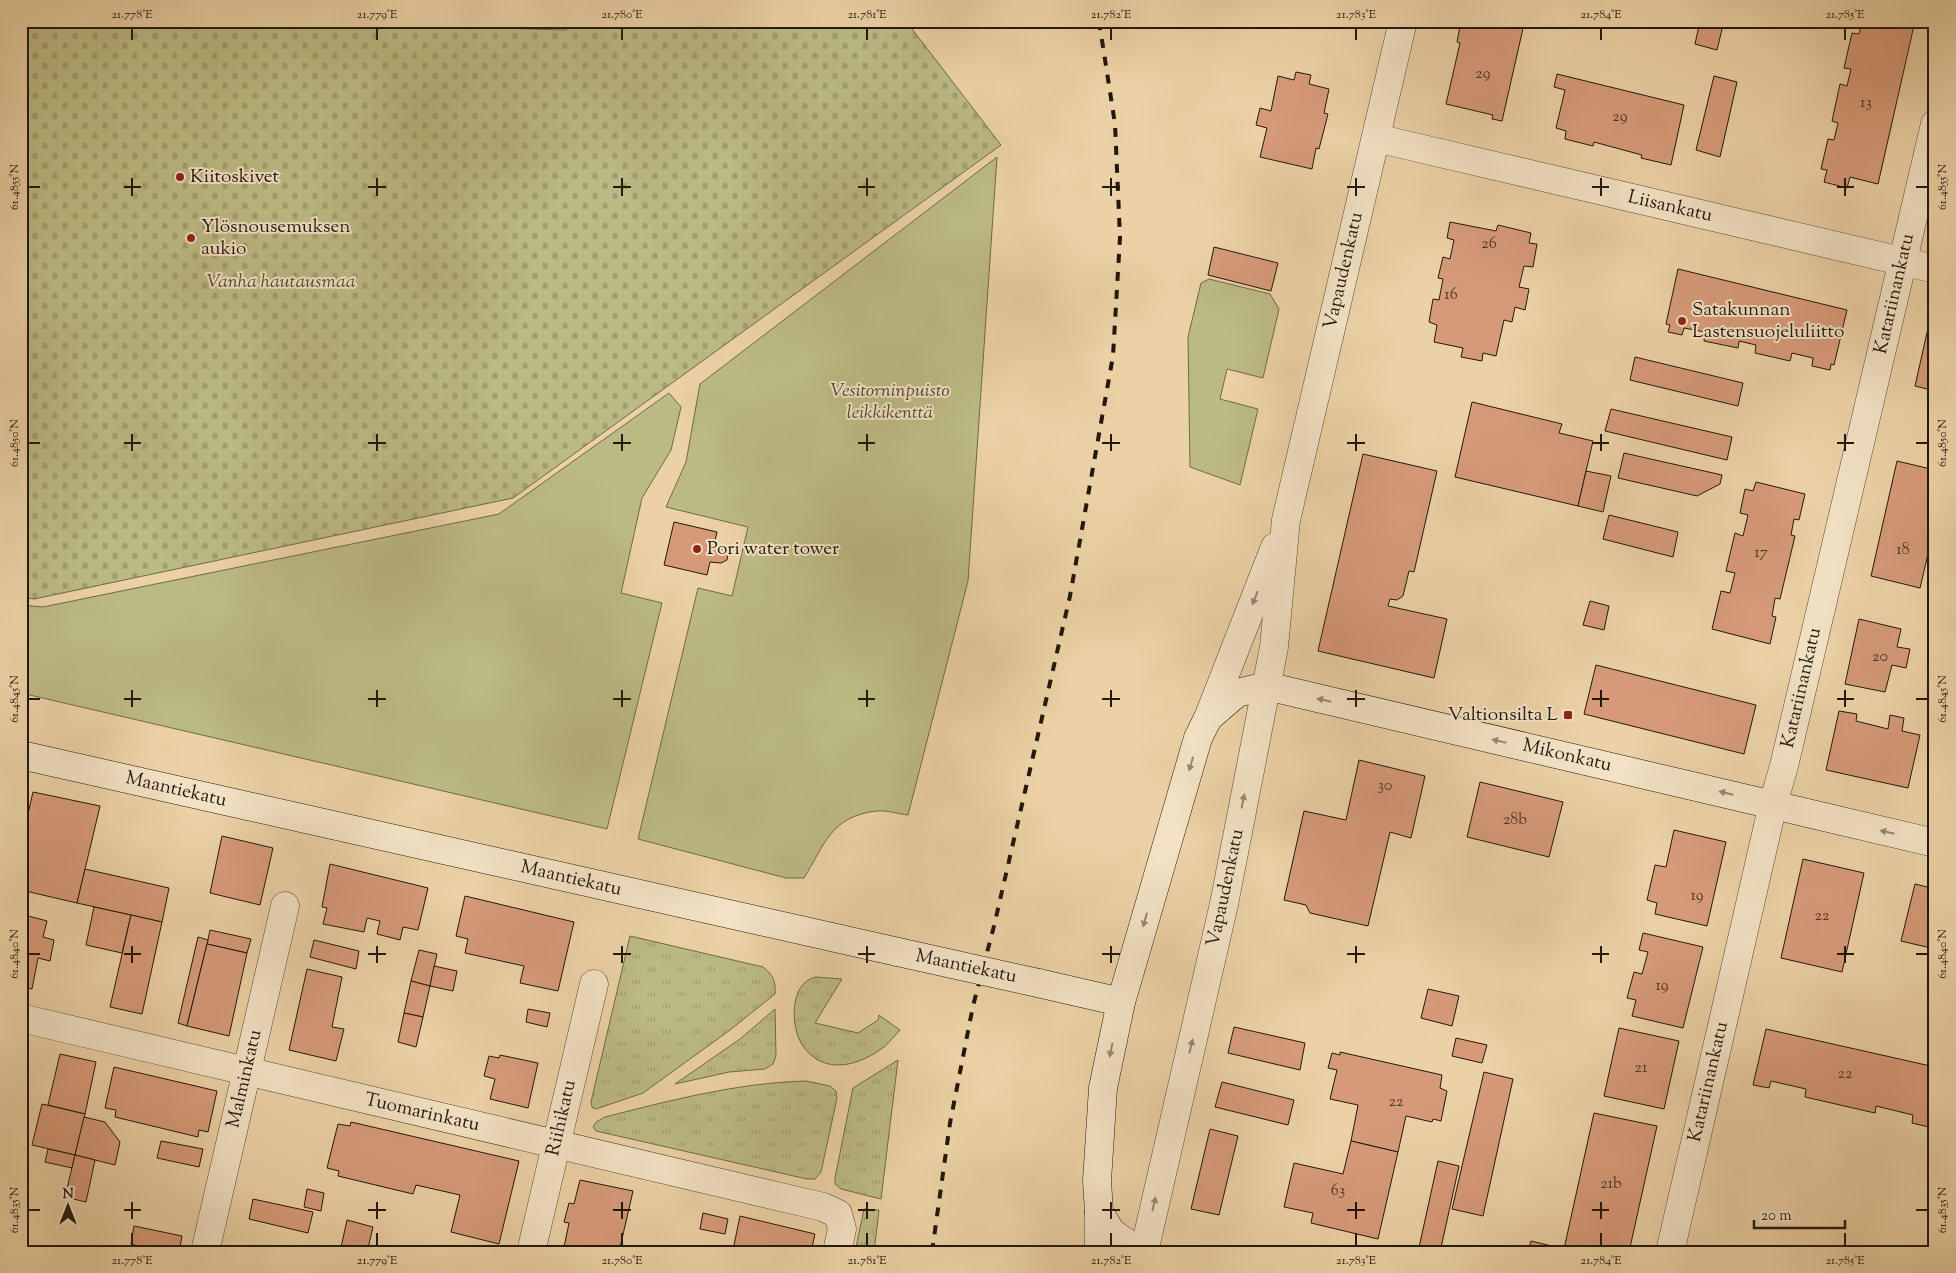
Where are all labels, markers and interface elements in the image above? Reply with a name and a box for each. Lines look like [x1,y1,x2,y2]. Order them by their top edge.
text: 21.778°E [111,6,153,24]
text: 21.779°E [357,6,398,24]
text: 21.780°E [601,6,643,24]
text: 21.781°E [847,6,887,24]
text: 21.782°E [1091,6,1132,24]
text: 21.783°E [1336,6,1377,24]
text: 21.784°E [1581,6,1622,24]
text: 21.785°E [1825,6,1865,24]
house number: 29 [1475,63,1491,86]
house number: 13 [1860,92,1872,115]
house number: 29 [1612,106,1628,129]
text: 61.4855°N [6,164,24,210]
place label: Kiitoskivet [190,164,280,191]
text: 61.4855°N [1934,164,1952,210]
marker: Kiitoskivet [174,171,186,183]
street label: Liisankatu [1625,184,1715,230]
street label: Vapaudenkatu [1317,210,1371,332]
place label: Ylösnousemuksen aukio [201,214,351,263]
street label: Katariinankatu [1868,231,1922,357]
marker: Ylösnousemuksen aukio [185,232,197,244]
house number: 26 [1481,233,1497,256]
park label: Vanha hautausmaa [206,269,356,296]
house number: 16 [1444,284,1458,307]
place label: Satakunnan Lastensuojeluliitto [1692,297,1844,346]
marker: Satakunnan Lastensuojeluliitto [1676,315,1688,327]
park label: Vesitorninpuisto leikkikenttä [830,378,950,427]
text: 61.4850°N [6,419,24,467]
text: 61.4850°N [1934,419,1952,467]
place label: Pori water tower [707,536,839,563]
house number: 18 [1896,539,1910,562]
house number: 17 [1754,542,1768,565]
marker: Pori water tower [691,543,703,555]
one-way arrow [1251,591,1259,606]
street label: Katariinankatu [1775,625,1829,751]
house number: 20 [1872,646,1888,669]
text: 61.4845°N [6,675,24,723]
text: 61.4845°N [1934,675,1952,723]
one-way arrow [1317,696,1332,704]
place label: Valtionsilta L [1448,702,1559,729]
marker: Valtionsilta L [1562,709,1574,721]
street label: Mikonkatu [1520,733,1614,779]
one-way arrow [1492,737,1507,745]
one-way arrow [1186,756,1194,771]
street label: Maantiekatu [123,765,229,815]
house number: 30 [1378,775,1392,798]
one-way arrow [1718,789,1733,797]
one-way arrow [1239,794,1247,809]
house number: 28b [1503,809,1527,832]
street label: Vapaudenkatu [1200,827,1252,949]
one-way arrow [1880,828,1895,836]
street label: Maantiekatu [518,854,624,904]
house number: 19 [1690,885,1704,908]
house number: 22 [1815,905,1830,928]
one-way arrow [1141,912,1149,927]
text: 61.4840°N [6,929,24,979]
text: 61.4840°N [1934,929,1952,979]
street label: Maantiekatu [913,943,1019,991]
house number: 19 [1655,975,1669,998]
street label: Katariinankatu [1682,1019,1736,1145]
street label: Malminkatu [221,1027,269,1131]
one-way arrow [1187,1038,1195,1053]
one-way arrow [1107,1043,1115,1058]
house number: 21 [1635,1057,1648,1080]
house number: 22 [1838,1063,1853,1086]
street label: Riihikatu [540,1077,584,1159]
street label: Tuomarinkatu [362,1087,482,1139]
house number: 22 [1389,1091,1404,1114]
house number: 21b [1600,1173,1622,1196]
north arrow [42,1180,92,1230]
house number: 63 [1331,1180,1345,1203]
text: N [62,1185,74,1205]
text: 61.4835°N [6,1186,24,1233]
text: 61.4835°N [1934,1186,1952,1233]
one-way arrow [1150,1197,1158,1212]
scale bar [1754,1198,1845,1230]
text: 20 m [1761,1206,1792,1227]
text: 21.778°E [111,1252,153,1270]
text: 21.779°E [357,1252,398,1270]
text: 21.780°E [601,1252,643,1270]
text: 21.781°E [847,1252,887,1270]
text: 21.782°E [1091,1252,1132,1270]
text: 21.783°E [1336,1252,1377,1270]
text: 21.784°E [1581,1252,1622,1270]
text: 21.785°E [1825,1252,1865,1270]

